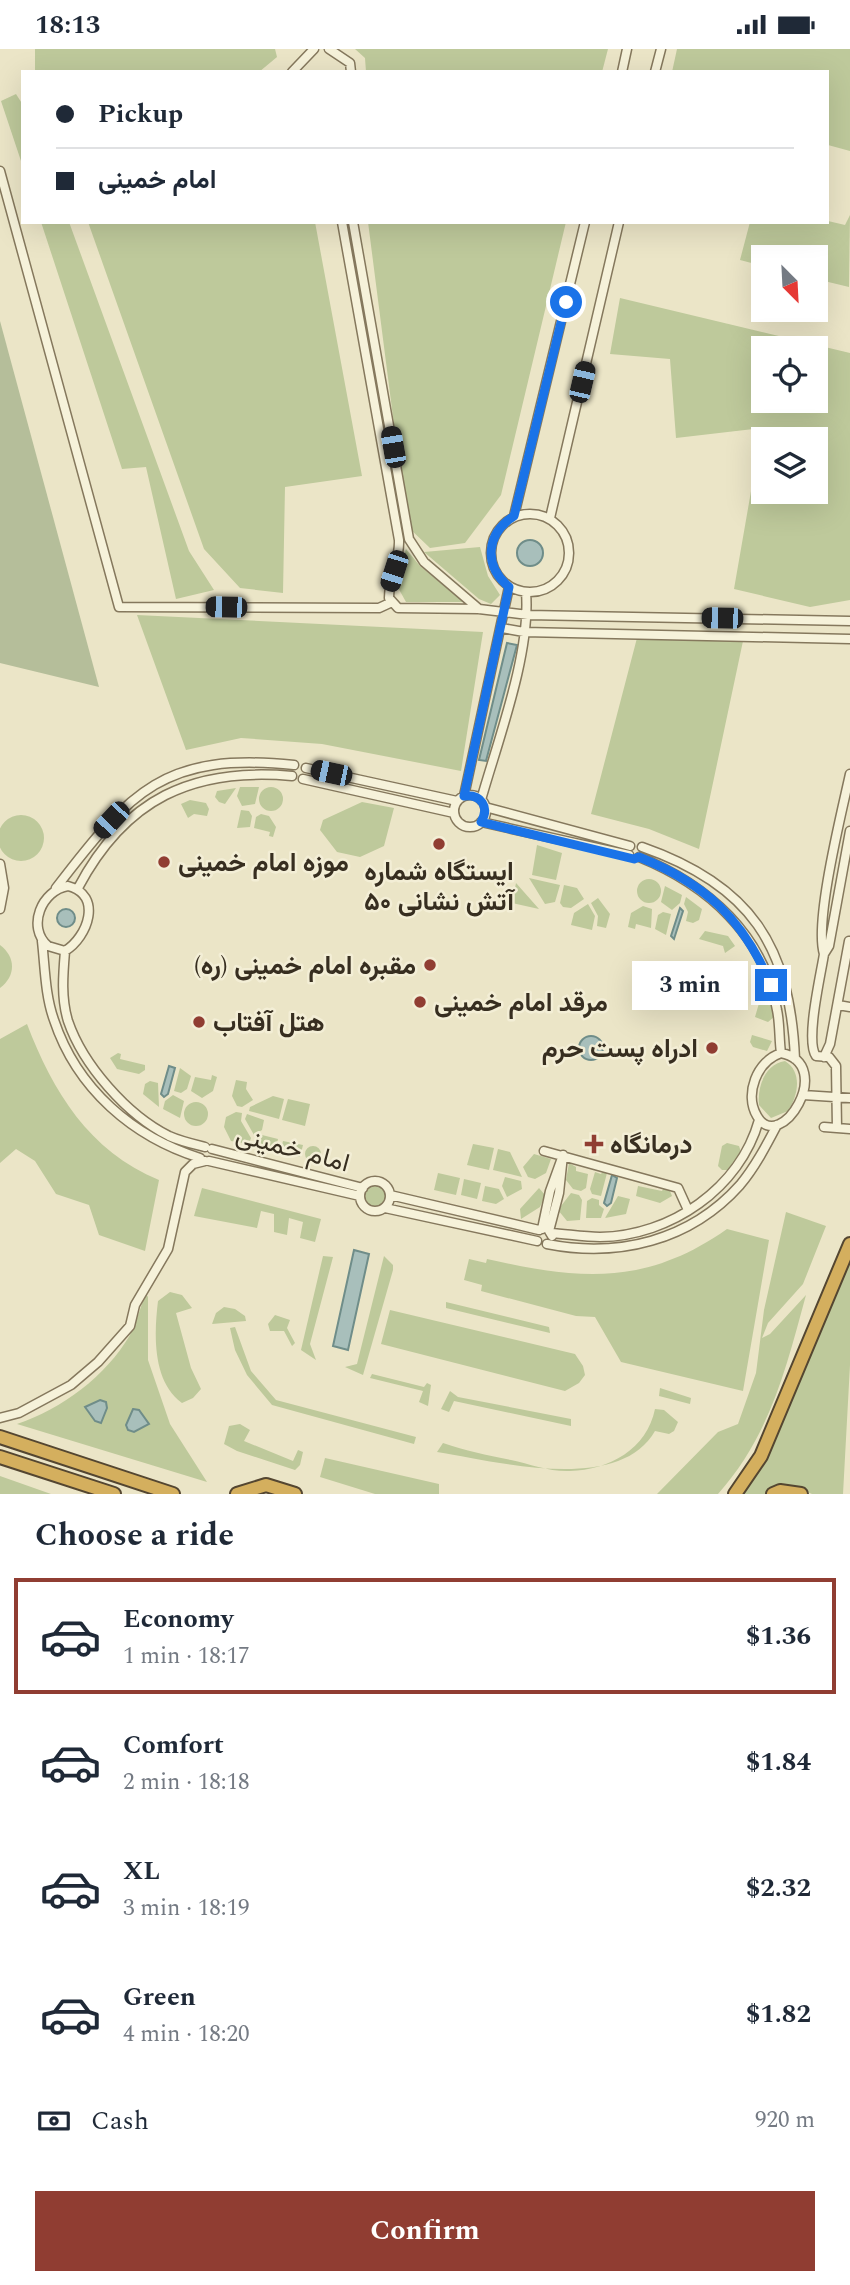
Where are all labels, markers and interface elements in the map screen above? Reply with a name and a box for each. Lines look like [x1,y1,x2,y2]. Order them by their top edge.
text: 18:13 [35,5,100,45]
text: Pickup [98,94,183,134]
text: امام خمینی [98,160,216,200]
north arrow [751,245,828,322]
map controls [751,245,828,504]
route start [550,286,582,318]
button: locate [751,336,828,413]
car [568,359,597,405]
car [380,424,407,470]
button: layers [751,427,828,504]
car [378,548,411,594]
car [205,596,248,618]
car [701,607,744,629]
car [309,758,354,788]
car [89,797,134,843]
marker: ایستگاه شماره ۵۰ آتش نشانی [431,836,447,852]
place label: موزه امام خمینی [178,843,349,883]
place label: ایستگاه شماره ۵۰ آتش نشانی [364,852,516,922]
marker: موزه امام خمینی [156,854,172,870]
place label: مقبره امام خمینی (ره) [194,946,416,986]
marker: مقبره امام خمینی (ره) [422,957,438,973]
callout: 3 min [631,961,746,1009]
text: 3 min [659,968,721,1003]
route end [755,969,787,1001]
place label: مرقد امام خمینی [434,983,608,1023]
marker: مرقد امام خمینی [412,994,428,1010]
place label: هتل آفتاب [213,1003,325,1043]
marker: هتل آفتاب [191,1014,207,1030]
place label: ادراه پست حرم [542,1029,698,1069]
marker: ادراه پست حرم [704,1040,720,1056]
street label: امام خمینی [232,1115,354,1183]
place label: درمانگاه [610,1125,692,1165]
marker: درمانگاه [584,1134,604,1154]
text: Choose a ride [35,1511,234,1560]
text: Economy [123,1599,233,1639]
icon: car [39,1605,102,1668]
text: $1.36 [746,1616,811,1656]
text: 1 min · 18:17 [123,1639,250,1674]
text: Comfort [123,1725,224,1765]
icon: car [39,1731,102,1794]
text: $1.84 [746,1742,811,1782]
text: 2 min · 18:18 [123,1765,250,1800]
text: XL [123,1851,160,1891]
icon: car [39,1857,102,1920]
text: $2.32 [746,1868,811,1908]
text: 3 min · 18:19 [123,1891,250,1926]
text: Green [123,1977,196,2017]
icon: car [39,1983,102,2046]
text: $1.82 [746,1994,811,2034]
text: 4 min · 18:20 [123,2017,250,2052]
text: Cash [91,2101,149,2141]
icon: cash [35,2102,73,2140]
text: 920 m [755,2103,815,2138]
button: Confirm [35,2191,815,2271]

